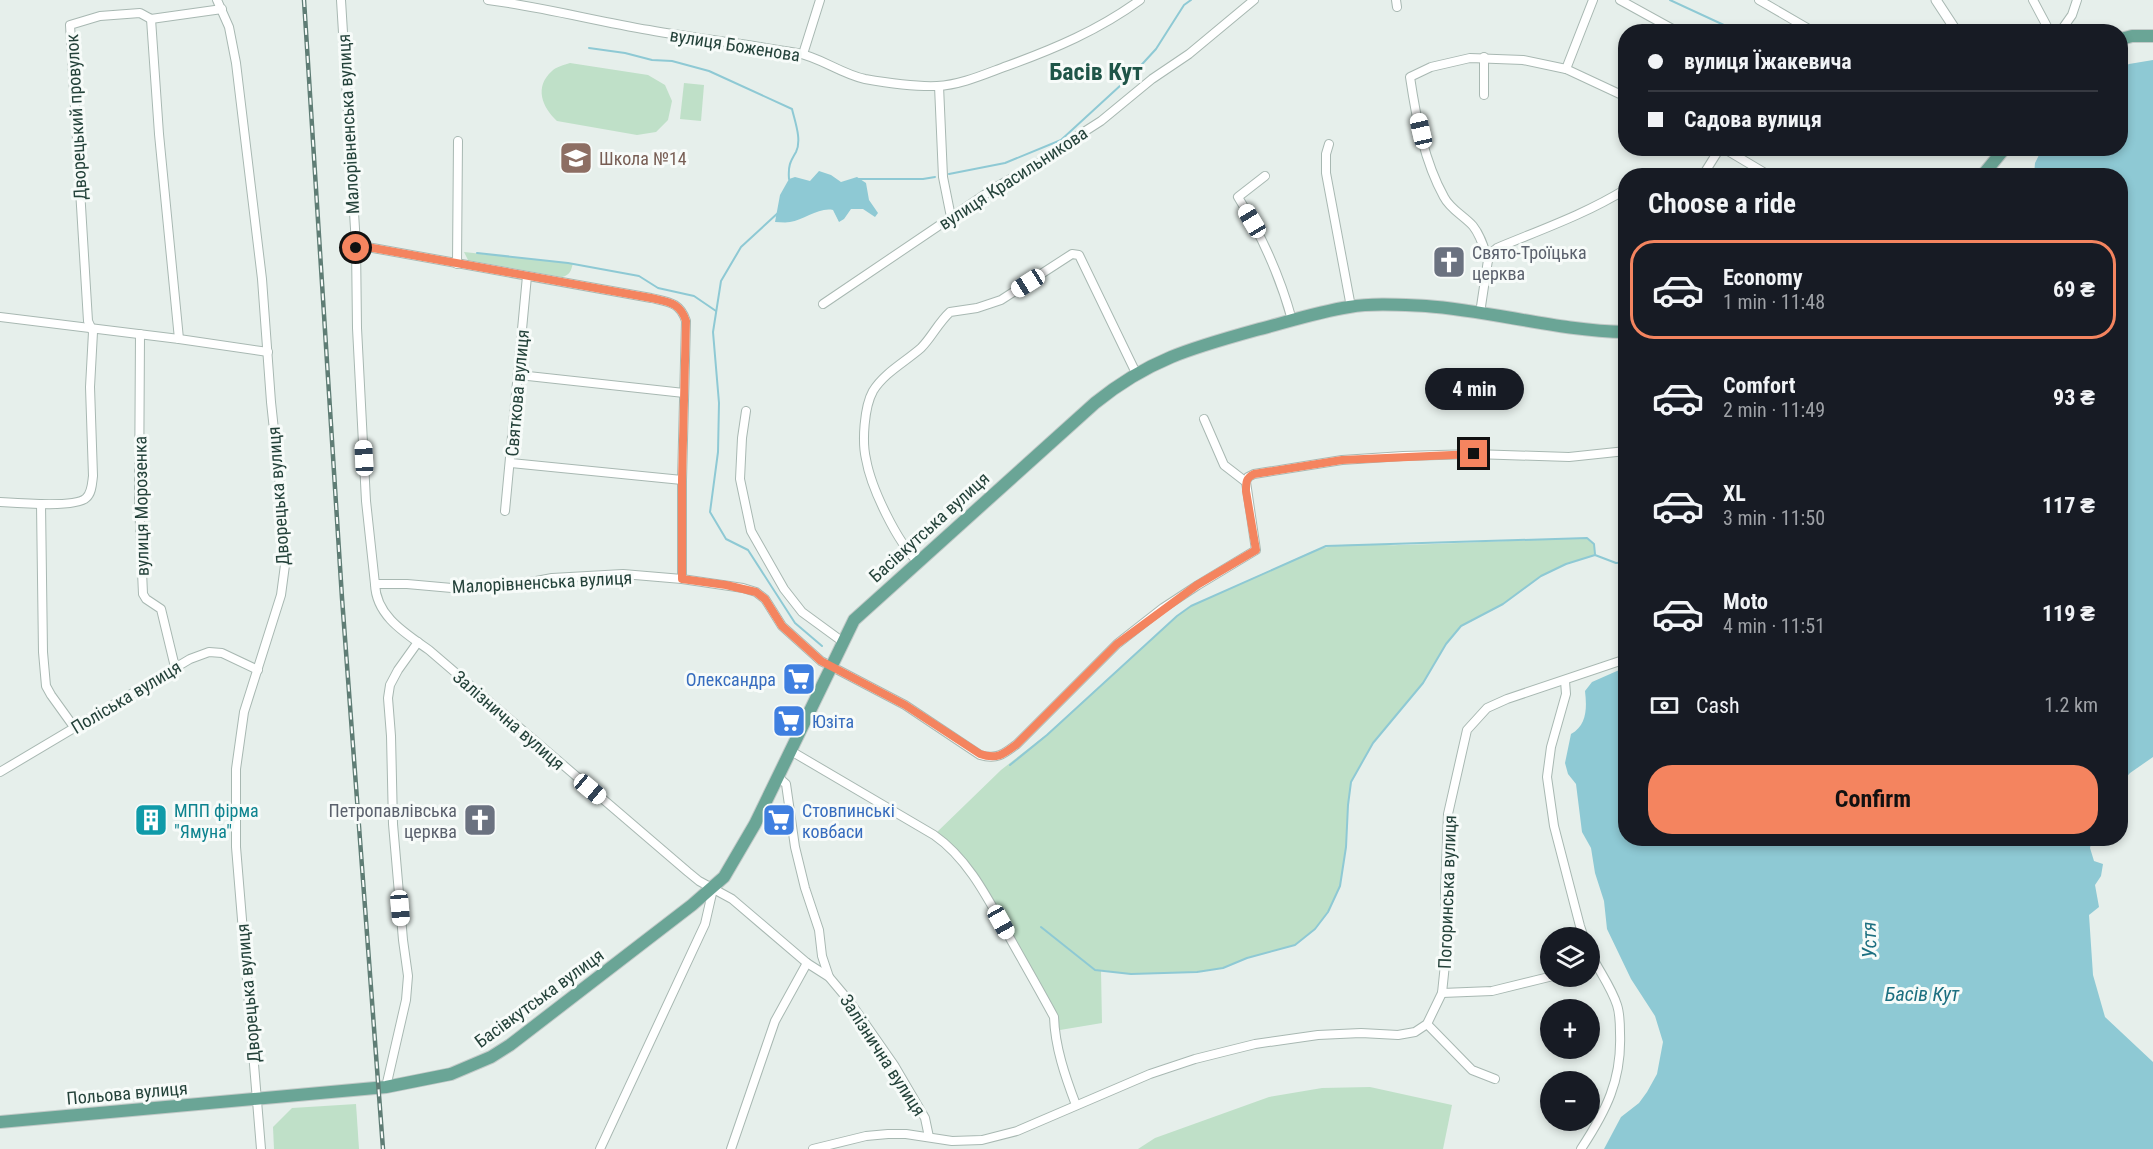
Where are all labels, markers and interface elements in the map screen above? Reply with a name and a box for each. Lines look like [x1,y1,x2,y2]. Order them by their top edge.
street label: вулиця Боженова [668,24,802,66]
street label: Дворецький провулок [61,33,91,201]
street label: Малорівненська вулиця [333,33,363,215]
text: вулиця Їжакевича [1684,49,1852,74]
district label: Басів Кут [1049,58,1143,86]
text: Садова вулиця [1684,107,1822,132]
car [1408,111,1434,151]
street label: вулиця Красильникова [935,122,1091,234]
school or university icon: Школа №14 [558,140,594,176]
place label: Школа №14 [599,148,687,169]
text: Choose a ride [1648,188,1796,220]
car [1235,201,1269,241]
route start [342,234,369,261]
place label: Свято-Троїцька церква [1472,242,1587,284]
church icon: Свято-Троїцька церква [1431,244,1467,280]
icon: car [1651,263,1705,317]
text: Economy [1723,265,1803,290]
car [1008,266,1048,300]
text: 69 ₴ [2053,277,2095,302]
text: 1 min · 11:48 [1723,290,1825,314]
street label: Святкова вулиця [501,329,533,457]
callout: 4 min [1424,367,1524,409]
icon: car [1651,371,1705,425]
text: Comfort [1723,373,1796,398]
text: 4 min [1452,377,1497,401]
text: 93 ₴ [2053,385,2095,410]
text: 2 min · 11:49 [1723,398,1825,422]
street label: Дворецька вулиця [263,426,293,566]
street label: вулиця Морозенка [129,436,153,576]
car [354,440,374,476]
route end [1460,440,1487,467]
street label: Басівкутська вулиця [865,468,993,586]
icon: car [1651,479,1705,533]
text: XL [1723,481,1746,506]
text: 117 ₴ [2042,493,2095,518]
text: 3 min · 11:50 [1723,506,1825,530]
street label: Малорівненська вулиця [451,567,633,597]
icon: car [1651,587,1705,641]
text: Moto [1723,589,1768,614]
text: 119 ₴ [2042,601,2095,626]
text: 4 min · 11:51 [1723,614,1825,638]
street label: Поліська вулиця [67,656,185,738]
supermarket icon: Олександра [781,661,817,697]
street label: Залізнична вулиця [449,666,569,774]
place label: Олександра [686,669,776,690]
icon: cash [1648,689,1681,722]
text: Cash [1696,693,1740,718]
text: 1.2 km [2044,693,2098,717]
supermarket icon: Юзіта [771,703,807,739]
place label: Юзіта [812,711,854,732]
button: Confirm [1648,765,2098,834]
car [570,771,610,807]
place label: МПП фірма "Ямуна" [174,800,259,842]
place label: Петропавлівська церква [328,800,457,842]
place label: Стовпинські ковбаси [802,800,895,842]
building icon: МПП фірма "Ямуна" [133,802,169,838]
church icon: Петропавлівська церква [462,802,498,838]
supermarket icon: Стовпинські ковбаси [761,802,797,838]
street label: Погоринська вулиця [1434,815,1460,969]
car [389,889,411,927]
car [984,902,1018,942]
water label: Устя [1857,922,1881,958]
street label: Дворецька вулиця [231,923,265,1063]
map controls [1540,927,1600,1131]
button: layers [1540,927,1600,987]
street label: Басівкутська вулиця [470,944,608,1052]
water label: Басів Кут [1885,982,1960,1006]
street label: Залізнична вулиця [836,990,930,1120]
button: + [1540,999,1600,1059]
button: − [1540,1071,1600,1131]
street label: Польова вулиця [66,1077,188,1109]

